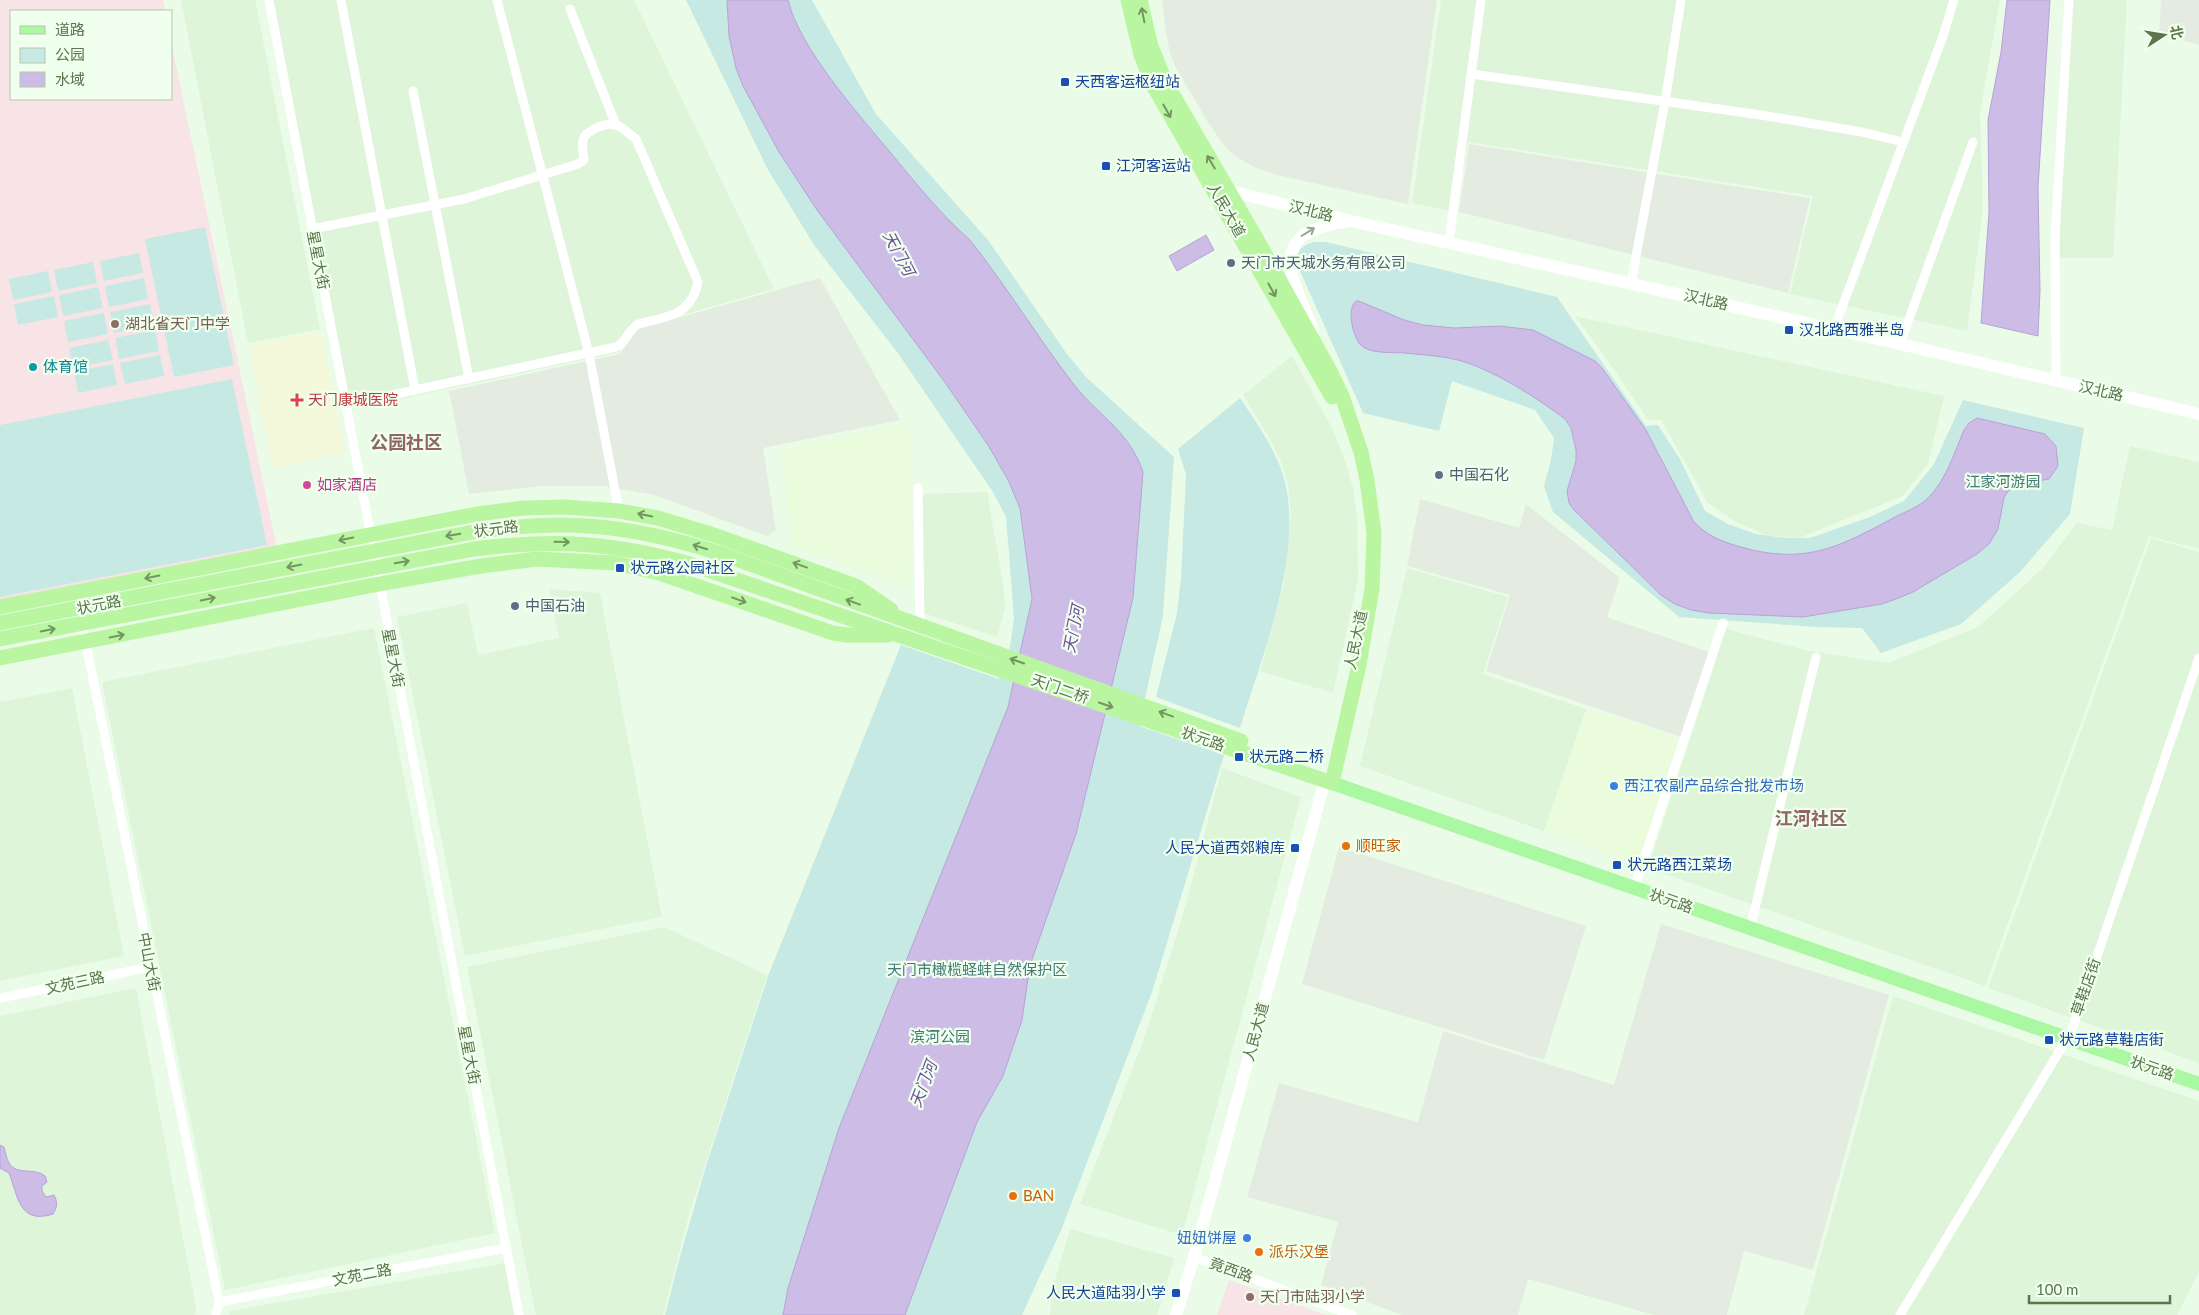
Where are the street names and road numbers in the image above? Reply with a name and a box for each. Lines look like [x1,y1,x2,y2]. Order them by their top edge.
street label: 人民大道 [1204,179,1250,240]
street label: 汉北路 [1287,196,1335,224]
street label: 星星大街 [304,229,334,291]
street label: 汉北路 [1682,285,1730,313]
street label: 汉北路 [2077,376,2125,404]
street label: 状元路 [472,516,519,540]
street label: 状元路 [75,591,123,617]
street label: 人民大道 [1340,609,1370,671]
street label: 星星大街 [379,627,409,689]
street label: 天门二桥 [1029,670,1092,706]
street label: 状元路 [1179,722,1228,754]
street label: 状元路 [1647,884,1696,916]
street label: 中山大街 [135,931,165,993]
street label: 草鞋店街 [2067,955,2103,1018]
street label: 文苑三路 [44,967,106,997]
street label: 人民大道 [1239,1000,1271,1063]
street label: 星星大街 [455,1024,485,1086]
street label: 状元路 [2128,1051,2177,1083]
street label: 竟西路 [1207,1253,1256,1285]
street label: 文苑二路 [331,1259,393,1289]

